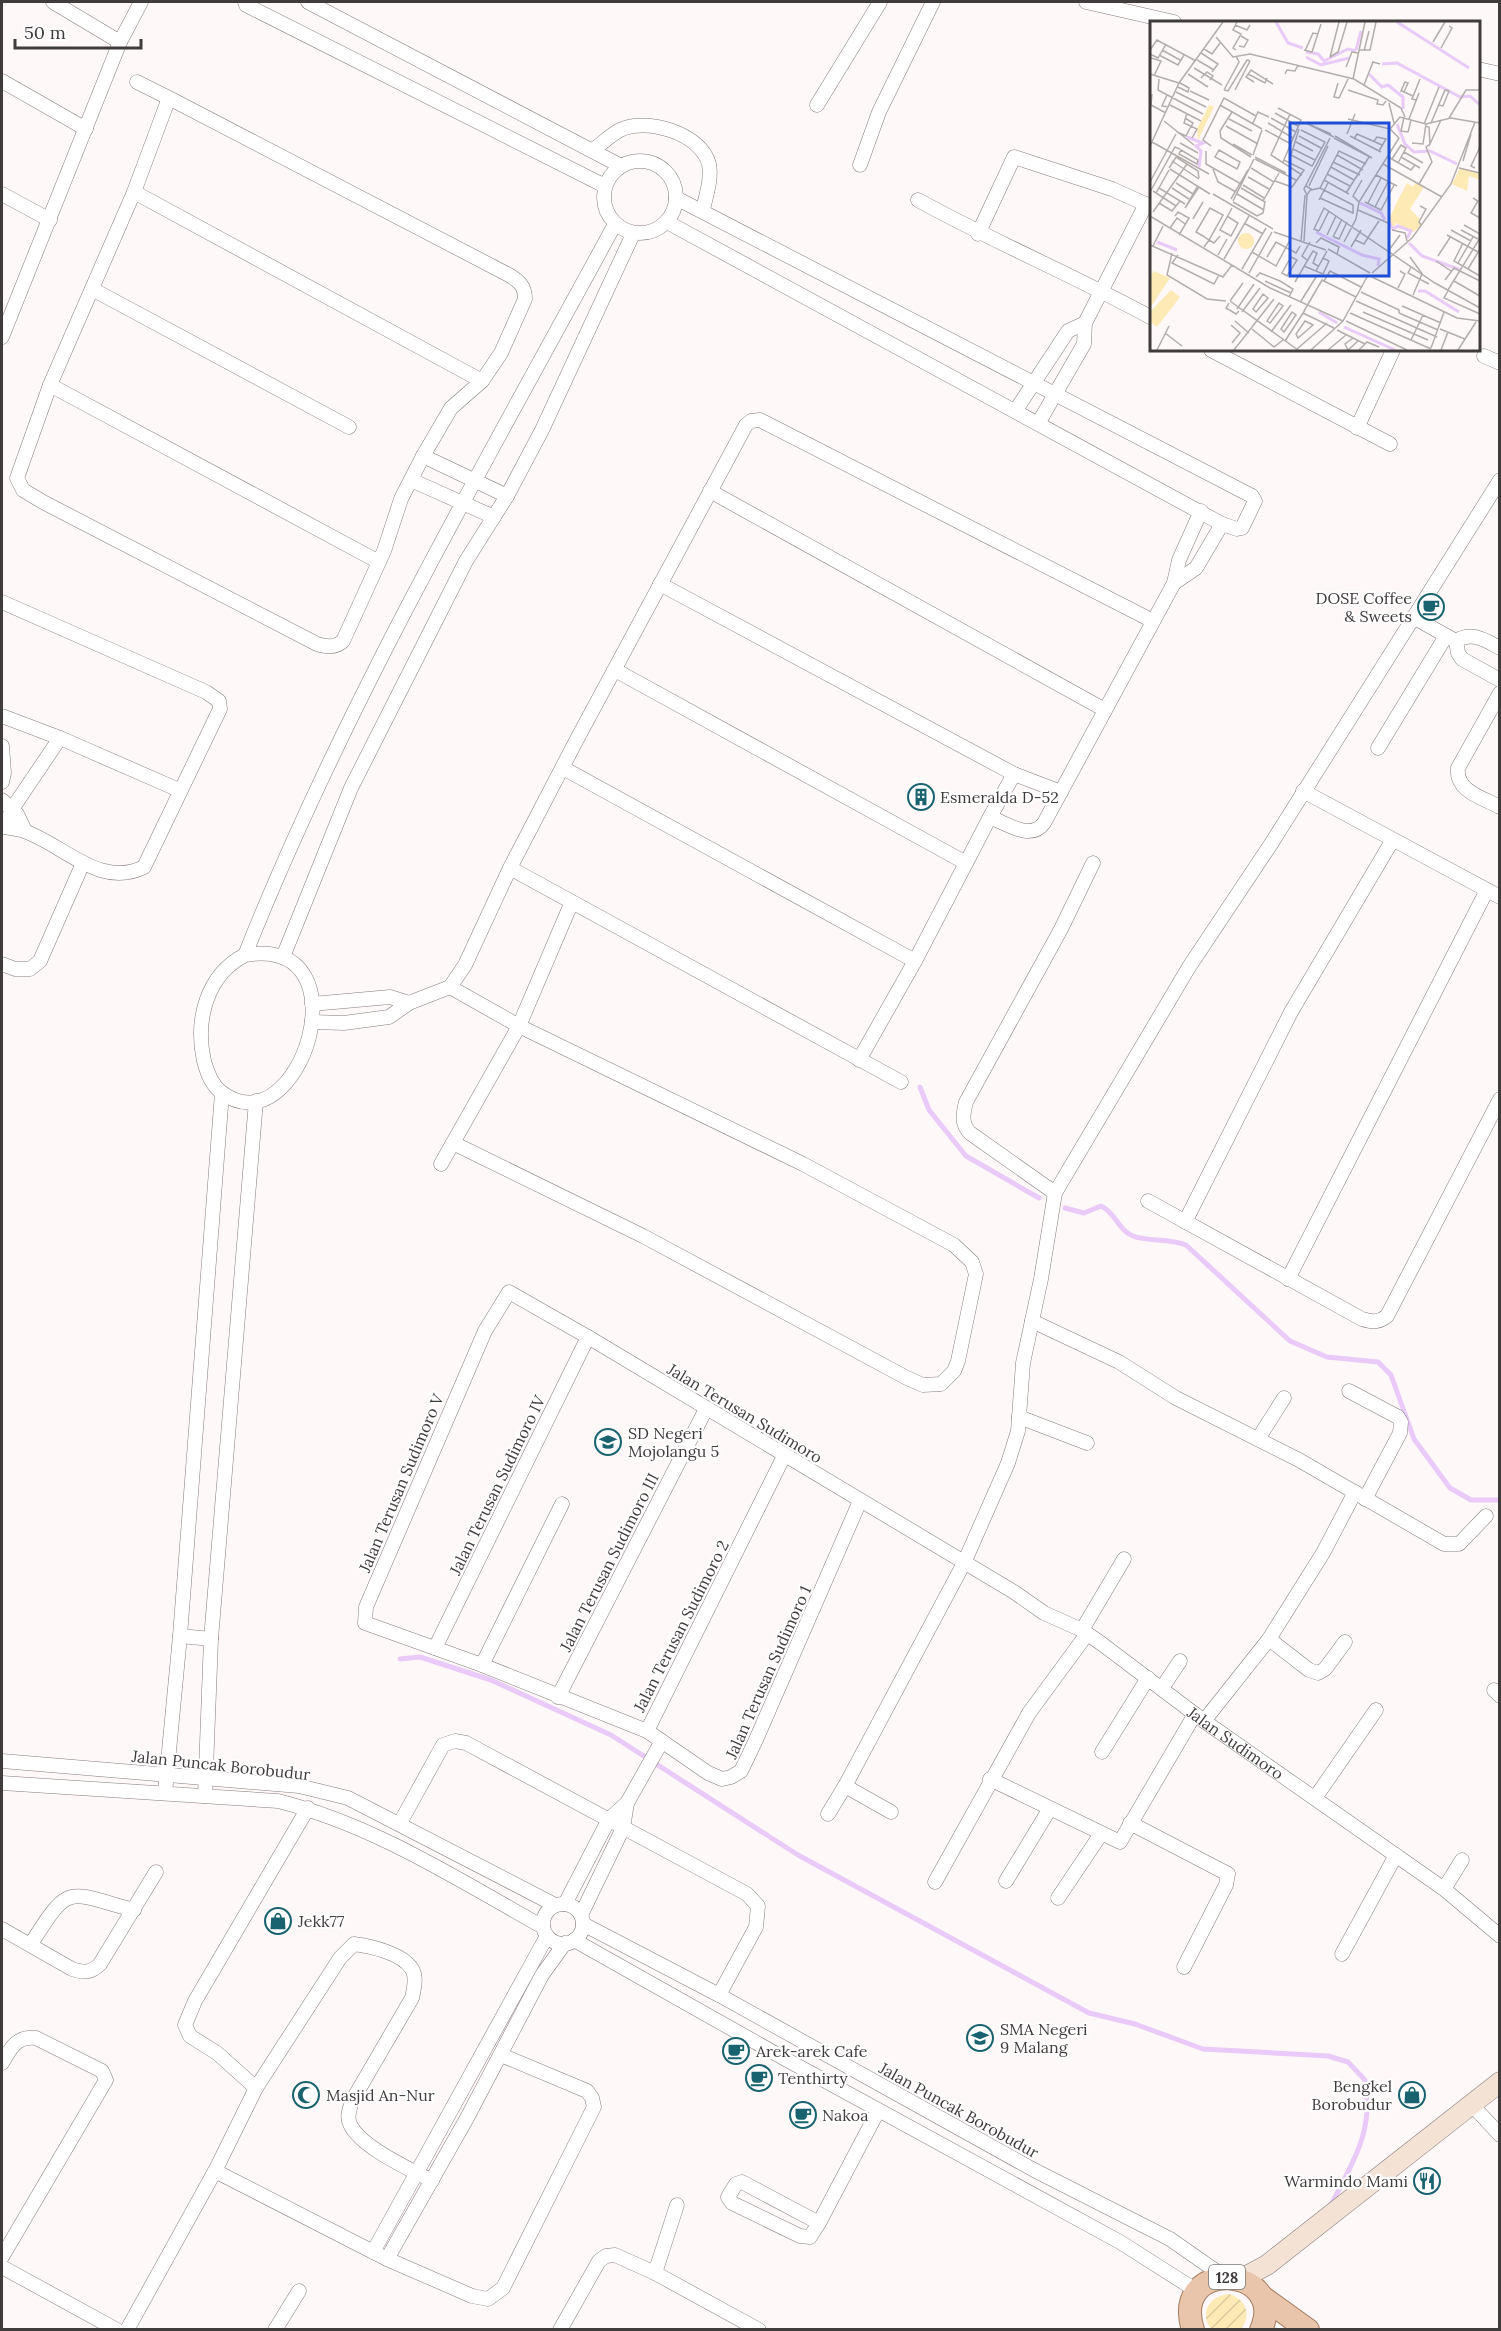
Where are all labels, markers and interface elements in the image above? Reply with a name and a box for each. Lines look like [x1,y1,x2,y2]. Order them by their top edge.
scale bar [15,12,141,50]
text: 50 m [24,21,66,44]
inset map [1150,21,1480,351]
place label: DOSE Coffee & Sweets [1316,588,1412,626]
cafe icon: DOSE Coffee & Sweets [1416,592,1446,622]
building icon: Esmeralda D-52 [906,782,936,812]
place label: Esmeralda D-52 [940,787,1059,807]
street label: Jalan Terusan Sudimoro [663,1358,826,1467]
street label: Jalan Terusan Sudimoro V [354,1390,448,1576]
street label: Jalan Terusan Sudimoro IV [444,1392,549,1579]
place label: SD Negeri Mojolangu 5 [628,1423,719,1461]
school or university icon: SD Negeri Mojolangu 5 [593,1427,623,1457]
street label: Jalan Terusan Sudimoro III [555,1470,663,1655]
street label: Jalan Terusan Sudimoro 2 [629,1537,733,1716]
street label: Jalan Terusan Sudimoro 1 [720,1582,815,1762]
street label: Jalan Sudimoro [1183,1702,1288,1784]
street label: Jalan Puncak Borobudur [130,1746,311,1784]
shop icon: Jekk77 [263,1906,293,1936]
place label: Jekk77 [297,1911,345,1931]
place label: SMA Negeri 9 Malang [1000,2019,1088,2057]
school or university icon: SMA Negeri 9 Malang [965,2023,995,2053]
cafe icon: Arek-arek Cafe [721,2036,751,2066]
place label: Arek-arek Cafe [755,2041,868,2061]
street label: Jalan Puncak Borobudur [875,2057,1042,2162]
cafe icon: Tenthirty [744,2063,774,2093]
place label: Tenthirty [778,2068,848,2088]
place label: Bengkel Borobudur [1312,2076,1392,2114]
mosque icon: Masjid An-Nur [291,2080,321,2110]
shop icon: Bengkel Borobudur [1397,2080,1427,2110]
place label: Masjid An-Nur [326,2085,435,2105]
cafe icon: Nakoa [788,2100,818,2130]
place label: Nakoa [822,2105,868,2125]
restaurant icon: Warmindo Mami [1412,2166,1442,2196]
place label: Warmindo Mami [1284,2171,1408,2191]
road number: 128 [1209,2265,1245,2289]

